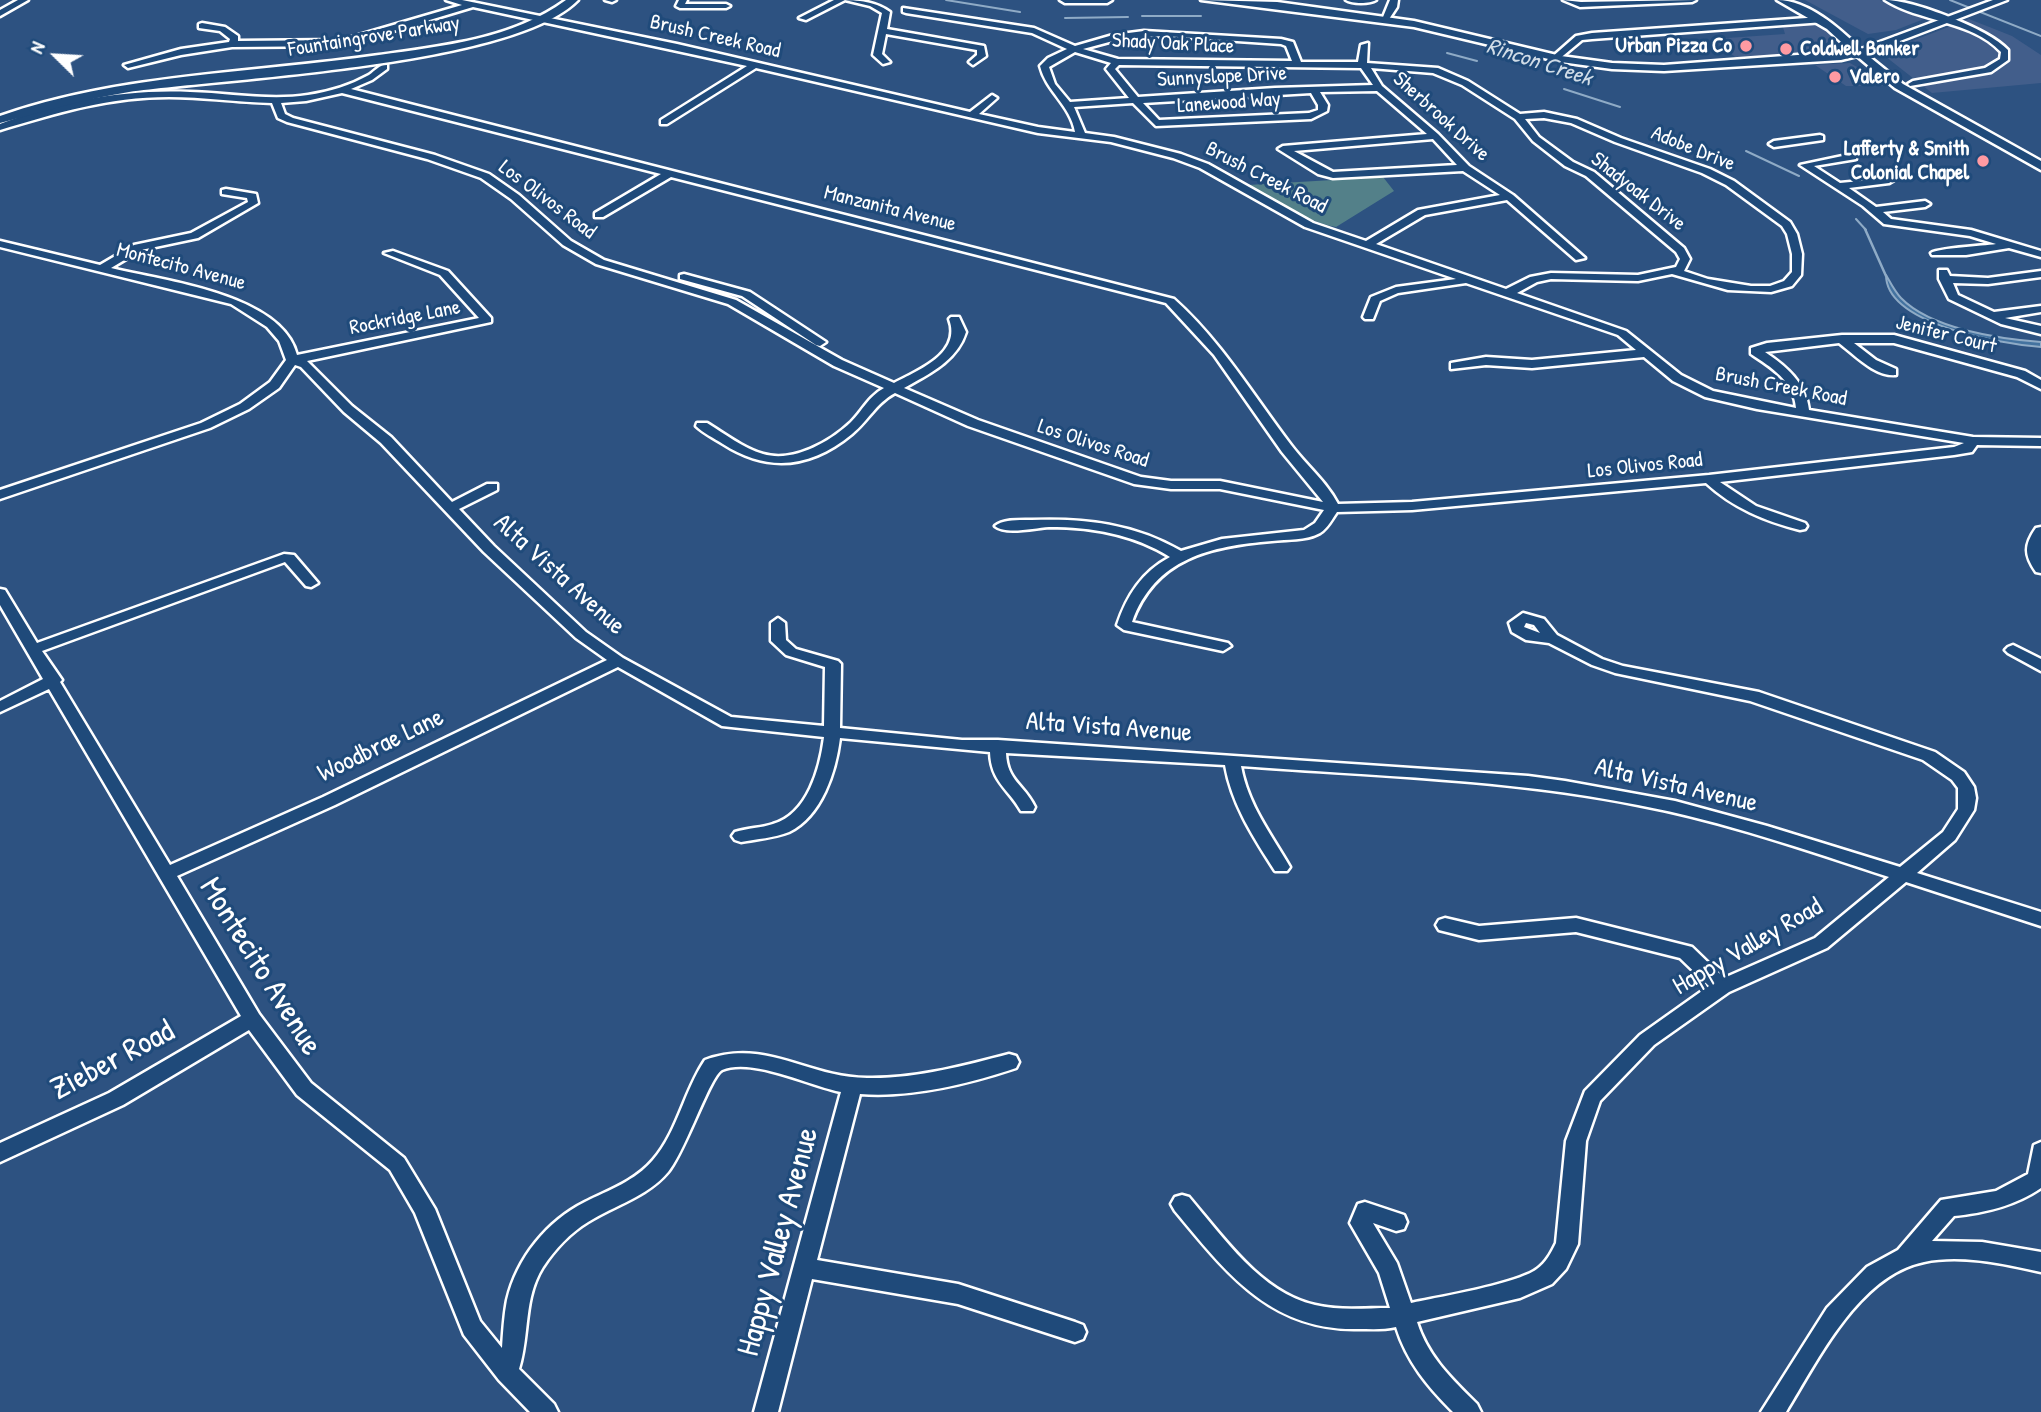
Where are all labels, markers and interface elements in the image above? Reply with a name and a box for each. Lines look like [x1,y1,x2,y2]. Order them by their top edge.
street label: Brush Creek Road [647,10,783,64]
street label: Fountaingrove Parkway [286,11,462,63]
north arrow [21,21,91,91]
street label: Shady Oak Place [1111,28,1235,60]
water label: Rincon Creek [1483,33,1595,93]
place label: Urban Pizza Co [1615,33,1732,59]
place label: Coldwell Banker [1800,36,1919,62]
text: N [23,38,51,57]
marker: Urban Pizza Co [1738,38,1754,54]
marker: Coldwell Banker [1778,41,1794,57]
street label: Sunnyslope Drive [1157,61,1287,93]
place label: Valero [1849,64,1900,90]
street label: Sherbrook Drive [1387,67,1495,167]
marker: Valero [1827,69,1843,85]
street label: Lanewood Way [1176,87,1282,119]
street label: Adobe Drive [1647,121,1739,177]
place label: Lafferty & Smith Colonial Chapel [1844,136,1969,186]
street label: Brush Creek Road [1201,137,1331,219]
street label: Shadyoak Drive [1586,147,1690,237]
marker: Lafferty & Smith Colonial Chapel [1975,153,1991,169]
street label: Los Olivos Road [493,155,601,245]
street label: Manzanita Avenue [821,180,959,238]
street label: Montecito Avenue [114,238,248,296]
street label: Rockridge Lane [347,295,463,341]
street label: Jenifer Court [1893,310,1999,360]
street label: Brush Creek Road [1713,362,1849,412]
street label: Los Olivos Road [1034,414,1152,474]
street label: Los Olivos Road [1586,447,1704,485]
street label: Alta Vista Avenue [487,508,631,642]
street label: Woodbrae Lane [313,702,449,790]
street label: Alta Vista Avenue [1025,707,1193,749]
street label: Alta Vista Avenue [1592,752,1760,820]
street label: Montecito Avenue [190,871,330,1063]
street label: Happy Valley Road [1668,892,1828,1002]
street label: Zieber Road [45,1013,181,1109]
street label: Happy Valley Avenue [730,1124,828,1360]

